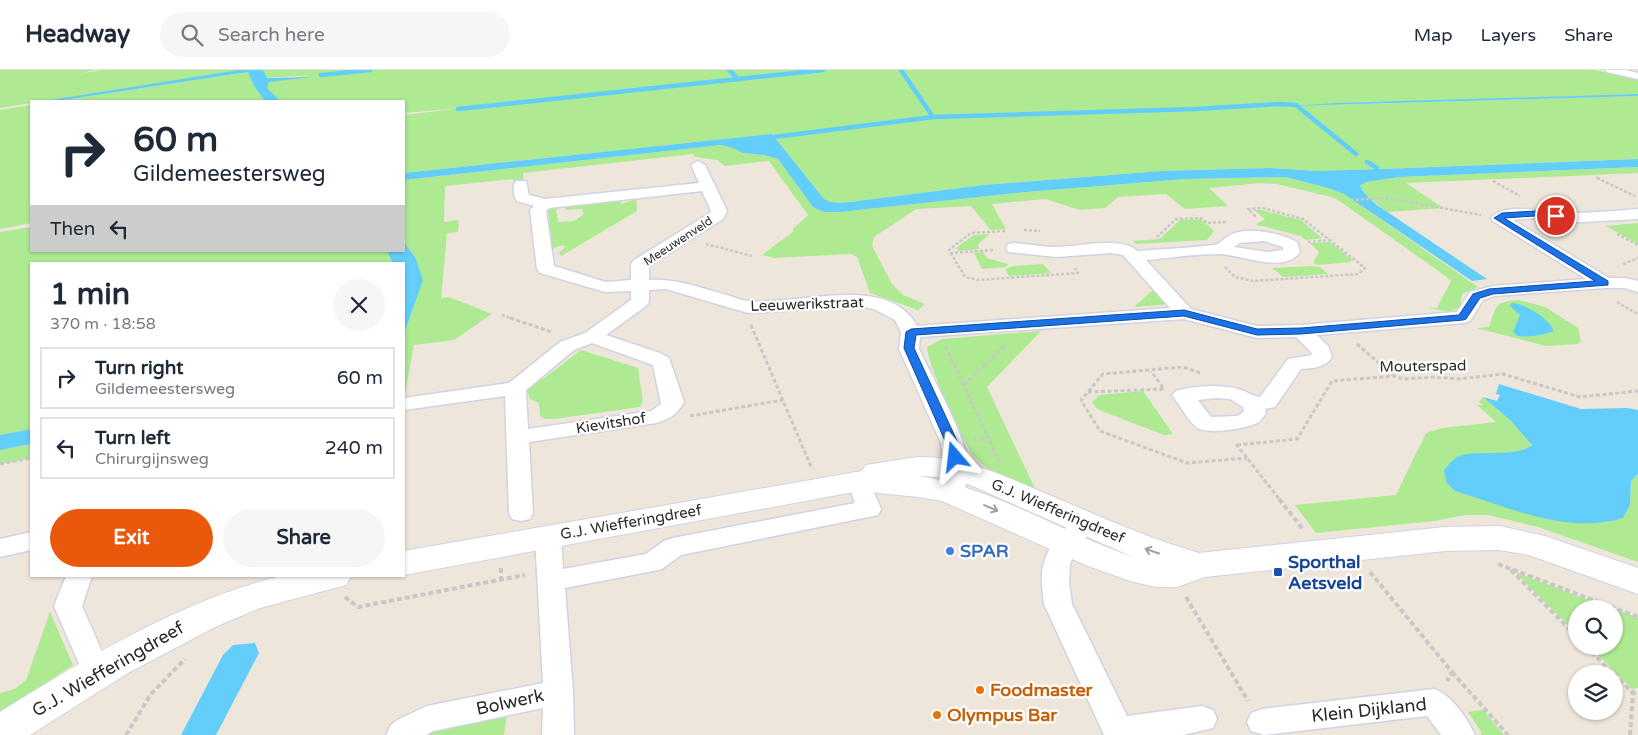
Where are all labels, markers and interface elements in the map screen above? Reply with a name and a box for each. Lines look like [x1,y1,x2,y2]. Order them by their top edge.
search box [160,12,510,57]
text: Headway [25,20,130,49]
icon: search [178,21,206,49]
text: Search here [218,24,325,46]
text: Map [1414,24,1453,46]
text: Layers [1481,24,1536,46]
text: Share [1564,24,1613,46]
text: 60 m [133,119,218,161]
icon: right [50,120,115,185]
text: Gildemeestersweg [133,161,326,187]
pin [1535,195,1577,237]
icon: arrive [1542,202,1570,230]
street label: Meeuwenveld [641,214,715,268]
icon: left [105,215,133,243]
text: Then [50,218,95,240]
text: 1 min [50,276,130,313]
button: close [333,279,385,331]
street label: Leeuwerikstraat [750,293,864,315]
text: 370 m · 18:58 [50,314,156,334]
street label: Mouterspad [1379,356,1467,376]
text: Turn right [95,357,183,379]
icon: right [52,364,80,392]
text: 60 m [337,367,383,389]
text: Gildemeestersweg [95,379,235,399]
street label: Kievitshof [575,409,648,437]
text: Turn left [95,427,171,449]
position arrow [928,430,980,482]
icon: left [52,434,80,462]
text: 240 m [325,437,383,459]
text: Chirurgijnsweg [95,449,209,469]
street label: G.J. Wiefferingdreef [989,475,1128,547]
street label: G.J. Wiefferingdreef [559,501,703,543]
one-way arrow [983,504,998,514]
button: Exit [50,509,213,567]
button: Share [223,509,385,567]
place label: SPAR [960,540,1009,562]
marker: SPAR [944,545,956,557]
one-way arrow [1145,545,1161,555]
place label: Sporthal Aetsveld [1288,551,1362,594]
marker: Sporthal Aetsveld [1272,566,1284,578]
map controls [1568,600,1623,720]
button: search [1568,600,1623,655]
street label: G.J. Wiefferingdreef [28,616,188,721]
button: layers [1568,665,1623,720]
place label: Foodmaster [990,679,1094,701]
street label: Bolwerk [474,684,546,720]
marker: Foodmaster [974,684,986,696]
street label: Klein Dijkland [1310,693,1428,727]
place label: Olympus Bar [947,704,1058,726]
marker: Olympus Bar [931,709,943,721]

